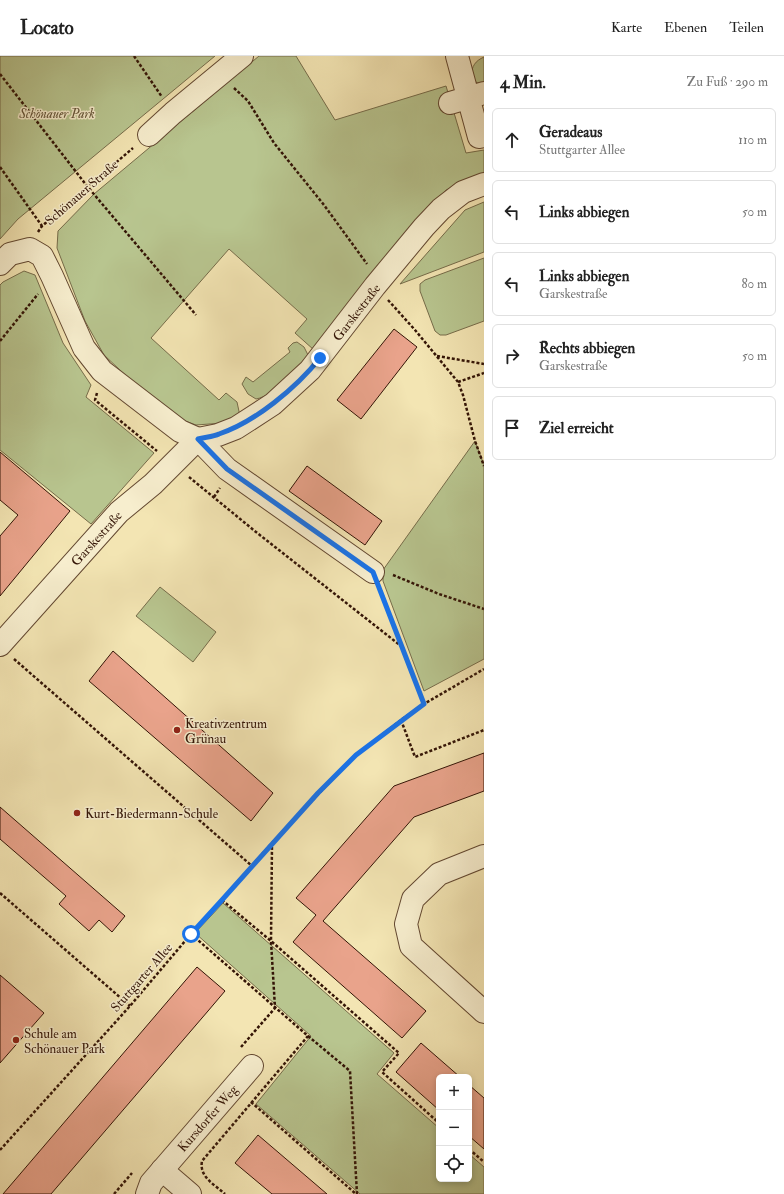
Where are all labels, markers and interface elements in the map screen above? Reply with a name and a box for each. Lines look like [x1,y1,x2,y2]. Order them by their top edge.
text: Locato [20,16,74,40]
text: Karte [611,19,642,36]
text: Ebenen [664,19,707,36]
text: Teilen [729,19,764,36]
text: 4 Min. [500,72,546,93]
text: Zu Fuß · 290 m [686,74,768,90]
park label: Schönauer Park [18,106,95,122]
text: Geradeaus [539,123,602,142]
icon: ahead [501,129,523,151]
text: 110 m [738,132,767,148]
text: Stuttgarter Allee [539,142,625,158]
street label: Schönauer Straße [42,156,122,229]
icon: left [501,201,523,223]
text: Links abbiegen [539,203,629,222]
text: 50 m [742,204,767,220]
text: Links abbiegen [539,267,629,286]
icon: left [501,273,523,295]
text: 80 m [741,276,767,292]
street label: Garskestraße [329,280,384,344]
text: Garskestraße [539,286,607,302]
text: Rechts abbiegen [539,339,635,358]
icon: right [501,345,523,367]
text: 50 m [742,348,767,364]
route end [311,349,329,367]
text: Garskestraße [539,358,607,374]
icon: arrive [501,417,523,439]
text: Ziel erreicht [539,419,614,438]
street label: Garskestraße [68,508,126,569]
place label: Kreativzentrum Grünau [185,716,267,747]
marker: Kreativzentrum Grünau [172,725,182,735]
place label: Kurt-Biedermann-Schule [85,806,219,822]
marker: Kurt-Biedermann-Schule [72,808,82,818]
route start [182,925,200,943]
street label: Stuttgarter Allee [107,939,176,1015]
place label: Schule am Schönauer Park [24,1026,106,1057]
marker: Schule am Schönauer Park [11,1035,21,1045]
map controls [436,1074,472,1182]
button: + [436,1074,472,1110]
street label: Kursdorfer Weg [174,1081,242,1155]
button: − [436,1110,472,1146]
button: locate [436,1146,472,1182]

